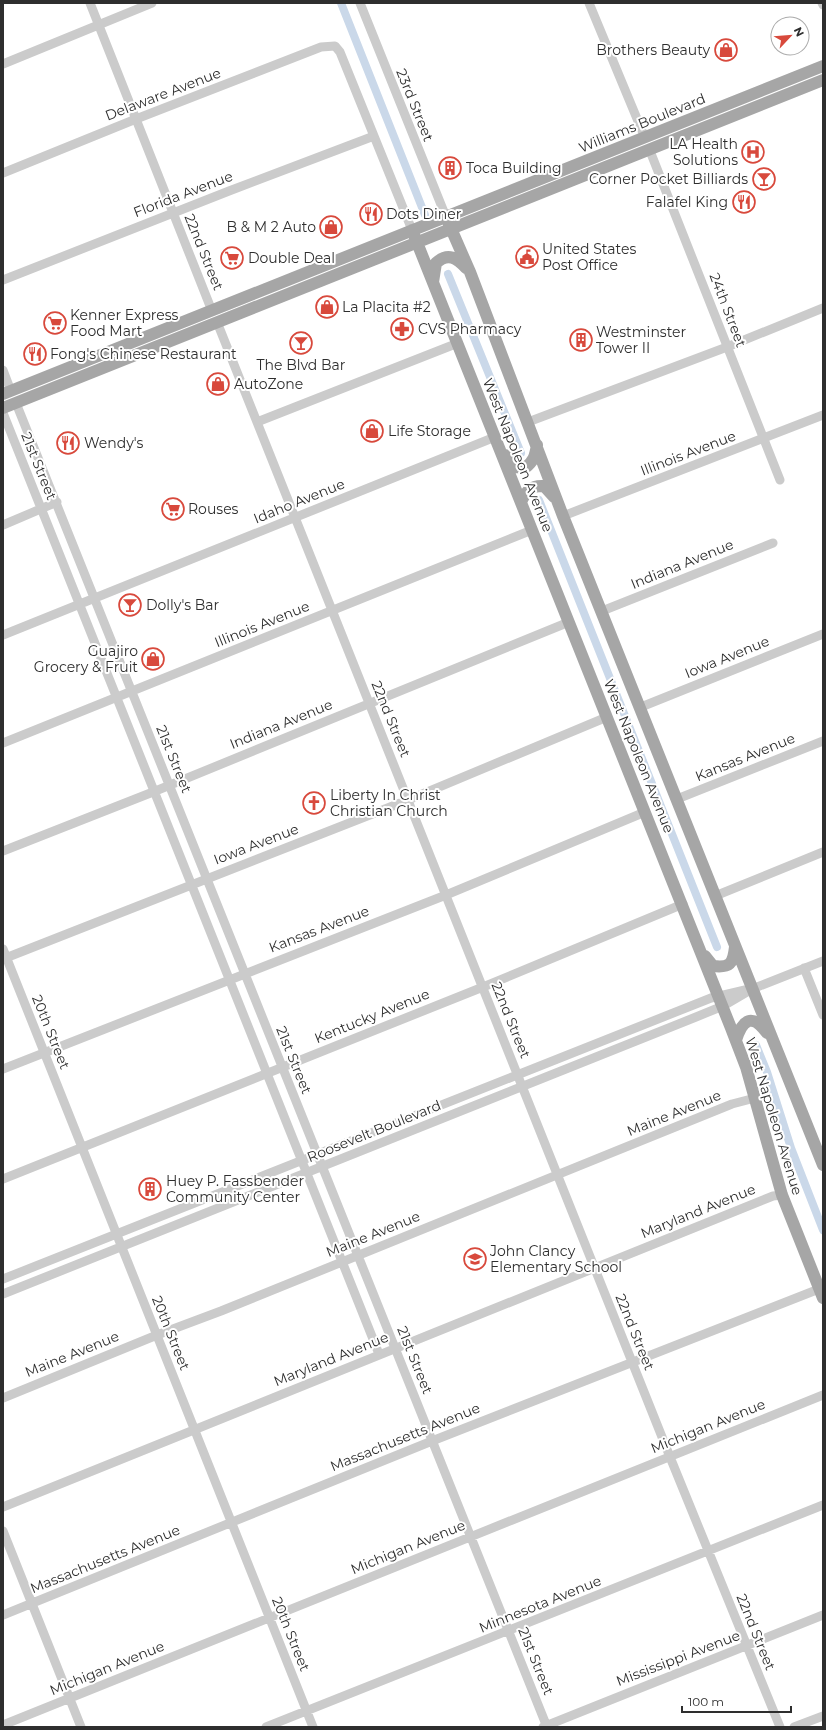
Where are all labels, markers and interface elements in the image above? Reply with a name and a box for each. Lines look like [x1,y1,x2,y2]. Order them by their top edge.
north arrow [770,16,810,56]
text: N [791,25,807,39]
shop icon: Brothers Beauty [713,37,739,63]
place label: Brothers Beauty [596,41,710,59]
street label: Delaware Avenue [103,64,223,124]
street label: 23rd Street [392,66,438,144]
street label: Williams Boulevard [576,89,708,157]
place label: LA Health Solutions [669,135,738,169]
hospital icon: LA Health Solutions [740,139,766,165]
building icon: Toca Building [437,155,463,181]
place label: Toca Building [466,159,562,177]
bar icon: Corner Pocket Billiards [751,166,777,192]
street label: Florida Avenue [131,167,235,221]
place label: Corner Pocket Billiards [589,170,748,188]
restaurant icon: Falafel King [731,189,757,215]
place label: Falafel King [646,193,728,211]
restaurant icon: Dots Diner [358,201,384,227]
place label: Dots Diner [386,205,462,223]
street label: 22nd Street [181,211,228,293]
shop icon: B & M 2 Auto [318,214,344,240]
place label: B & M 2 Auto [227,218,316,236]
place label: United States Post Office [542,240,636,274]
public building icon: United States Post Office [514,244,540,270]
supermarket icon: Double Deal [219,245,245,271]
place label: Double Deal [248,249,335,267]
street label: 24th Street [706,270,750,350]
shop icon: La Placita #2 [314,294,340,320]
place label: La Placita #2 [342,298,431,316]
place label: Kenner Express Food Mart [70,306,179,340]
supermarket icon: Kenner Express Food Mart [42,310,68,336]
pharmacy icon: CVS Pharmacy [389,316,415,342]
place label: CVS Pharmacy [418,320,522,338]
place label: Westminster Tower II [596,323,687,357]
building icon: Westminster Tower II [568,327,594,353]
bar icon: The Blvd Bar [288,330,314,356]
restaurant icon: Fong's Chinese Restaurant [22,341,48,367]
place label: Fong's Chinese Restaurant [50,345,237,363]
place label: The Blvd Bar [257,356,346,374]
shop icon: AutoZone [205,371,231,397]
place label: AutoZone [234,375,303,393]
street label: West Napoleon Avenue [479,375,557,535]
shop icon: Life Storage [359,418,385,444]
place label: Life Storage [388,422,471,440]
street label: Illinois Avenue [638,427,738,479]
street label: 21st Street [17,429,61,503]
restaurant icon: Wendy's [55,430,81,456]
place label: Wendy's [84,434,144,452]
street label: Idaho Avenue [251,475,347,527]
supermarket icon: Rouses [160,496,186,522]
place label: Rouses [188,500,239,518]
street label: Indiana Avenue [628,535,736,593]
bar icon: Dolly's Bar [117,592,143,618]
place label: Dolly's Bar [146,596,220,614]
street label: Illinois Avenue [212,597,312,651]
street label: Iowa Avenue [682,632,772,682]
place label: Guajiro Grocery & Fruit [34,642,138,676]
shop icon: Guajiro Grocery & Fruit [140,646,166,672]
street label: West Napoleon Avenue [600,676,678,836]
street label: 22nd Street [368,678,415,760]
street label: Indiana Avenue [227,695,335,753]
street label: 21st Street [152,722,196,796]
street label: Kansas Avenue [693,729,797,785]
place label: Liberty In Christ Christian Church [330,786,448,820]
church icon: Liberty In Christ Christian Church [301,790,327,816]
street label: Iowa Avenue [211,820,301,868]
street label: Kansas Avenue [266,902,372,956]
street label: 22nd Street [488,979,535,1061]
street label: Kentucky Avenue [312,985,432,1047]
street label: 20th Street [28,992,74,1072]
street label: 21st Street [272,1023,316,1097]
street label: West Napoleon Avenue [741,1035,807,1197]
street label: Maine Avenue [624,1086,724,1140]
street label: Roosevelt Boulevard [304,1096,444,1166]
place label: Huey P. Fassbender Community Center [166,1172,305,1206]
building icon: Huey P. Fassbender Community Center [137,1176,163,1202]
street label: Maryland Avenue [638,1180,758,1242]
street label: Maine Avenue [323,1207,423,1261]
place label: John Clancy Elementary School [489,1242,622,1276]
school or university icon: John Clancy Elementary School [462,1246,488,1272]
street label: 22nd Street [612,1291,659,1373]
street label: 20th Street [148,1293,194,1373]
street label: 21st Street [393,1323,437,1397]
street label: Maine Avenue [22,1327,122,1381]
street label: Maryland Avenue [271,1328,391,1390]
street label: Michigan Avenue [648,1395,768,1457]
street label: Massachusetts Avenue [327,1399,483,1475]
street label: Michigan Avenue [348,1516,468,1578]
street label: Massachusetts Avenue [27,1521,183,1597]
street label: Minnesota Avenue [476,1571,604,1637]
street label: 22nd Street [733,1591,780,1673]
street label: 20th Street [268,1594,314,1674]
street label: 21st Street [514,1624,558,1698]
street label: Mississippi Avenue [614,1626,742,1690]
street label: Michigan Avenue [47,1637,167,1699]
scale bar [682,1688,791,1714]
text: 100 m [688,1694,724,1709]

